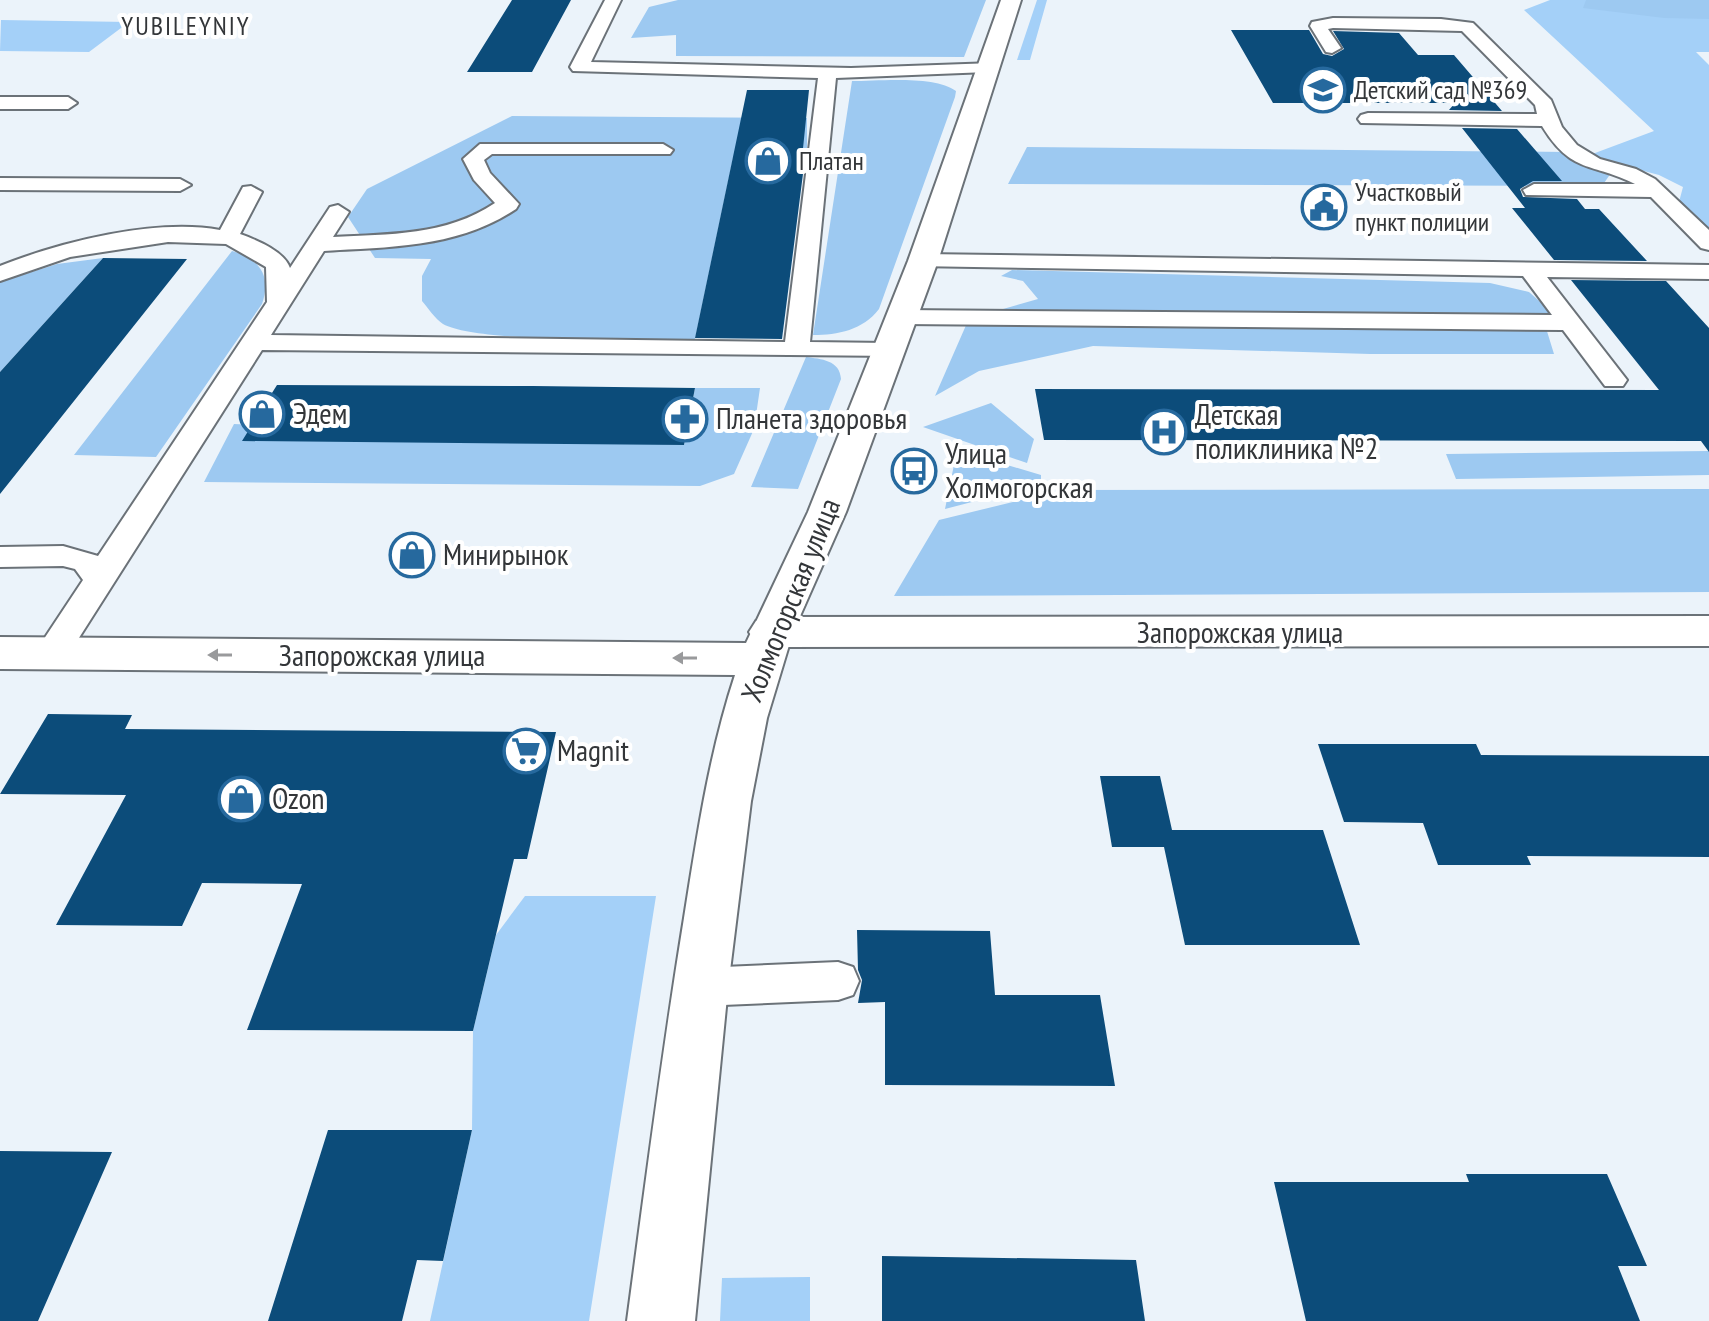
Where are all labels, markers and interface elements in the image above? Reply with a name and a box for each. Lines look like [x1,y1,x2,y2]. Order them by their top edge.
district label: YUBILEYNIY [121,9,251,42]
school or university icon: Детский сад №369 [1299,66,1347,114]
place label: Детский сад №369 [1354,73,1527,106]
shop icon: Платан [744,137,792,185]
place label: Платан [799,144,864,177]
place label: Участковый пункт полиции [1355,175,1489,238]
public building icon: Участковый пункт полиции [1300,183,1348,231]
shop icon: Эдем [238,390,286,438]
place label: Эдем [293,393,347,432]
place label: Детская поликлиника №2 [1195,394,1378,467]
pharmacy icon: Планета здоровья [661,395,709,443]
place label: Планета здоровья [716,398,907,437]
hospital icon: Детская поликлиника №2 [1140,408,1188,456]
place label: Улица Холмогорская [945,433,1093,506]
bus stop icon: Улица Холмогорская [890,447,938,495]
street label: Холмогорская улица [731,492,848,707]
shop icon: Минирынок [388,531,436,579]
place label: Минирынок [443,534,569,573]
street label: Запорожская улица [1137,612,1343,651]
street label: Запорожская улица [279,635,485,674]
one-way arrow [207,649,232,661]
one-way arrow [672,652,697,664]
supermarket icon: Magnit [502,727,550,775]
place label: Magnit [557,730,630,769]
shop icon: Ozon [217,775,265,823]
place label: Ozon [272,778,325,817]

